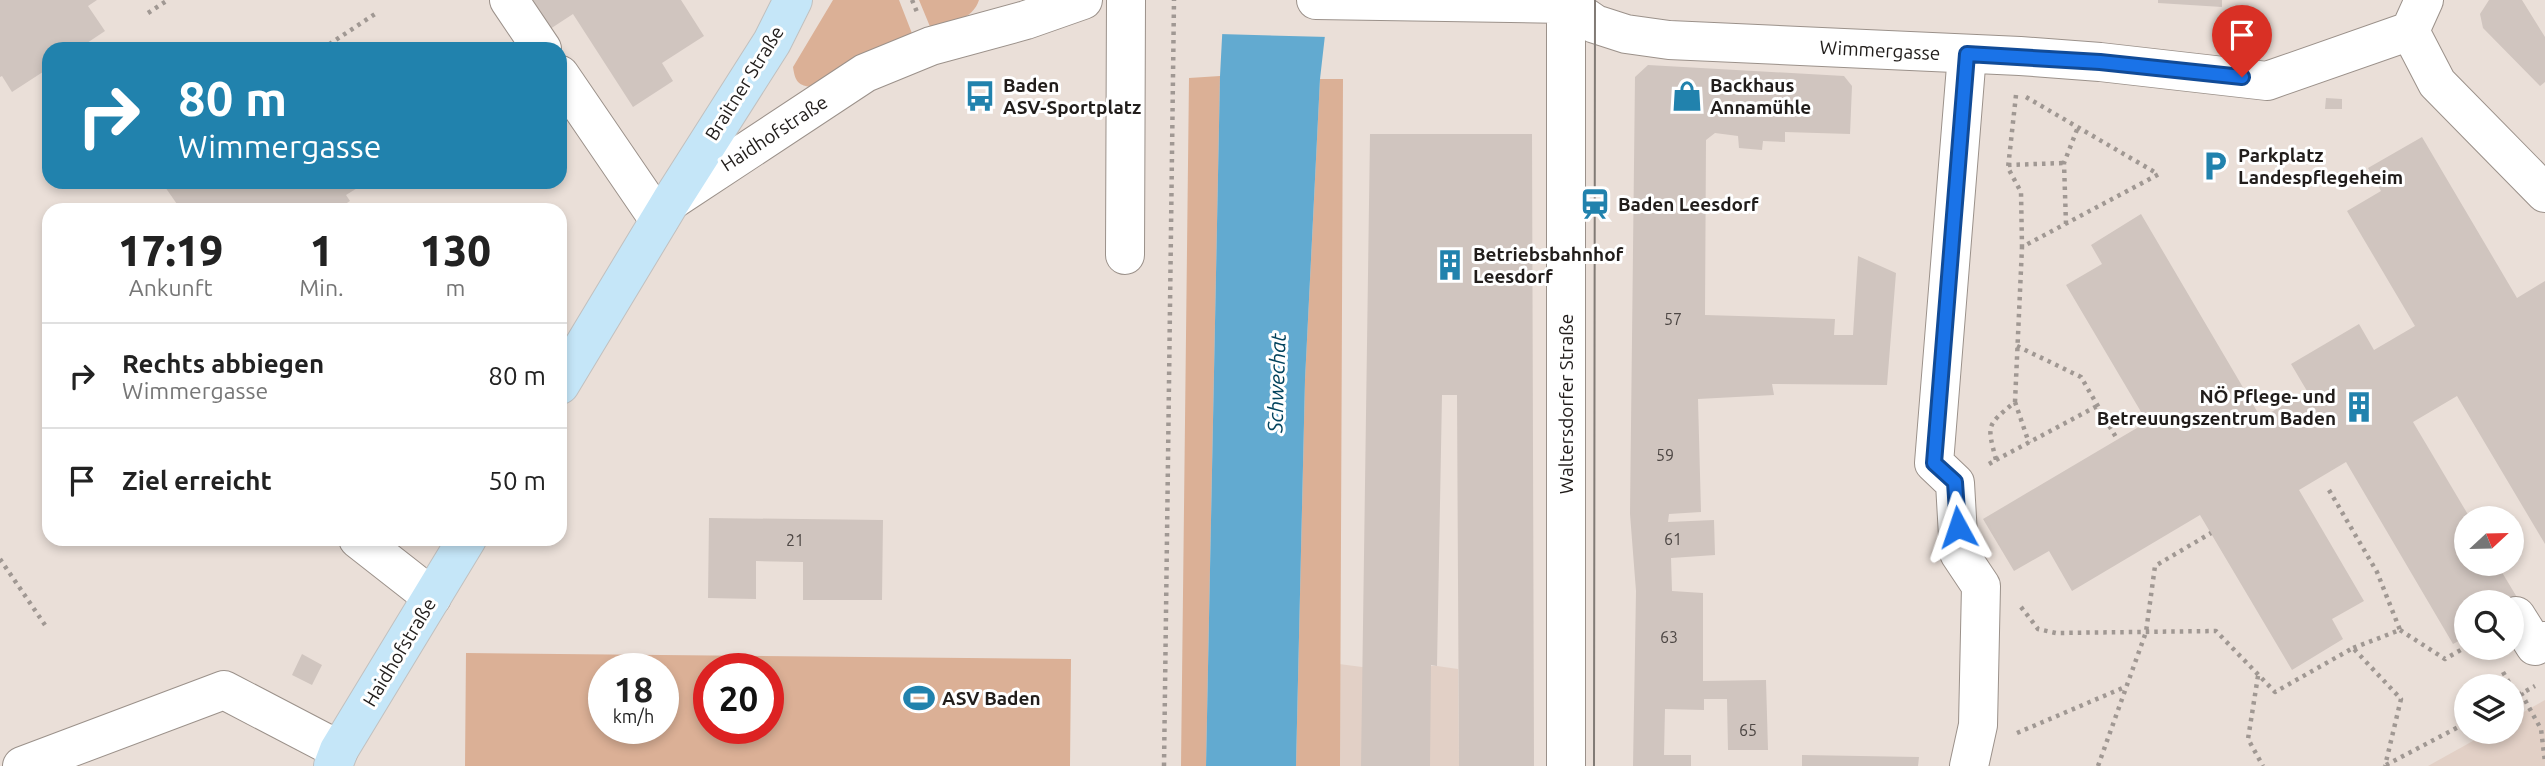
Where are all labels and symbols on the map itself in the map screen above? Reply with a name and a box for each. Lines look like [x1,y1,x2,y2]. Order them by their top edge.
pin [2212,5,2272,77]
street label: Braitner Straße [700,22,788,144]
street label: Wimmergasse [1819,36,1941,64]
place label: Baden ASV-Sportplatz [1003,74,1141,118]
place label: Backhaus Annamühle [1710,74,1811,118]
bus stop icon: Baden ASV-Sportplatz [963,79,997,113]
shop icon: Backhaus Annamühle [1670,79,1704,113]
street label: Haidhofstraße [717,90,831,176]
place label: Parkplatz Landespflegeheim [2238,144,2403,188]
parking icon: Parkplatz Landespflegeheim [2198,149,2232,183]
station icon: Baden Leesdorf [1578,187,1612,221]
place label: Baden Leesdorf [1618,193,1759,215]
place label: Betriebsbahnhof Leesdorf [1473,243,1624,287]
building icon: Betriebsbahnhof Leesdorf [1433,248,1467,282]
house number: 57 [1664,310,1682,328]
street label: Waltersdorfer Straße [1555,314,1577,494]
water label: Schwechat [1262,332,1290,434]
place label: NÖ Pflege- und Betreuungszentrum Baden [2097,385,2336,429]
building icon: NÖ Pflege- und Betreuungszentrum Baden [2342,390,2376,424]
house number: 59 [1656,446,1674,464]
position arrow [1921,490,1995,564]
north arrow [2454,506,2524,576]
house number: 61 [1664,530,1682,548]
house number: 21 [786,531,804,549]
street label: Haidhofstraße [358,594,440,710]
house number: 63 [1660,628,1678,646]
speed limit sign: 20 [693,653,784,744]
sports icon: ASV Baden [902,681,936,715]
place label: ASV Baden [942,687,1041,709]
house number: 65 [1739,721,1757,739]

